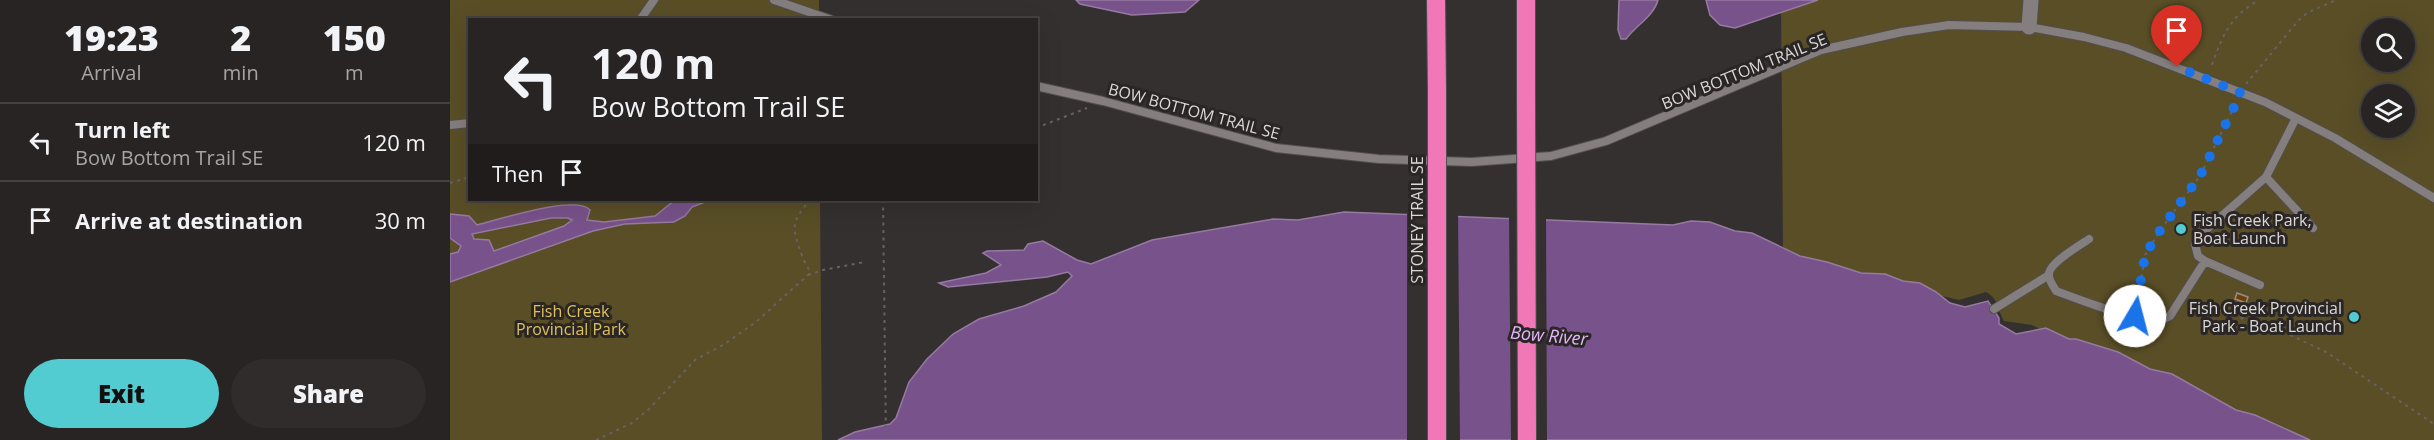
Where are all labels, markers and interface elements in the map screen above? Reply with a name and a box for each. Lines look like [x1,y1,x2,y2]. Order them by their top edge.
pin [2151,5,2202,67]
text: 19:23 [64,13,159,62]
text: 2 [230,13,251,62]
text: 150 [323,13,386,62]
icon: arrive [2160,14,2193,47]
map controls [2361,18,2415,138]
button: search [2361,18,2415,72]
street label: BOW BOTTOM TRAIL SE [1658,28,1830,114]
text: 120 m [591,34,715,91]
icon: left [492,42,570,120]
text: Arrival [81,59,142,86]
text: min [223,59,259,86]
text: m [345,59,364,86]
street label: BOW BOTTOM TRAIL SE [1106,78,1282,144]
button: layers [2361,84,2415,138]
text: Bow Bottom Trail SE [591,88,845,125]
text: Turn left [75,114,170,144]
icon: left [24,126,57,159]
text: 120 m [362,127,426,157]
text: Bow Bottom Trail SE [75,144,263,171]
icon: arrive [555,156,588,189]
street label: STONEY TRAIL SE [1406,156,1428,284]
text: Then [492,158,543,188]
icon: arrive [24,204,57,237]
text: Arrive at destination [75,205,303,235]
text: 30 m [375,205,426,235]
place label: Fish Creek Park, Boat Launch [2193,209,2312,249]
marker: Fish Creek Park, Boat Launch [2174,222,2188,236]
position arrow [2103,284,2167,348]
place label: Fish Creek Provincial Park - Boat Launch [2189,297,2342,337]
park label: Fish Creek Provincial Park [516,300,627,340]
marker: Fish Creek Provincial Park - Boat Launch [2347,310,2361,324]
water label: Bow River [1509,320,1590,350]
button: Exit [24,359,219,428]
button: Share [231,359,426,428]

